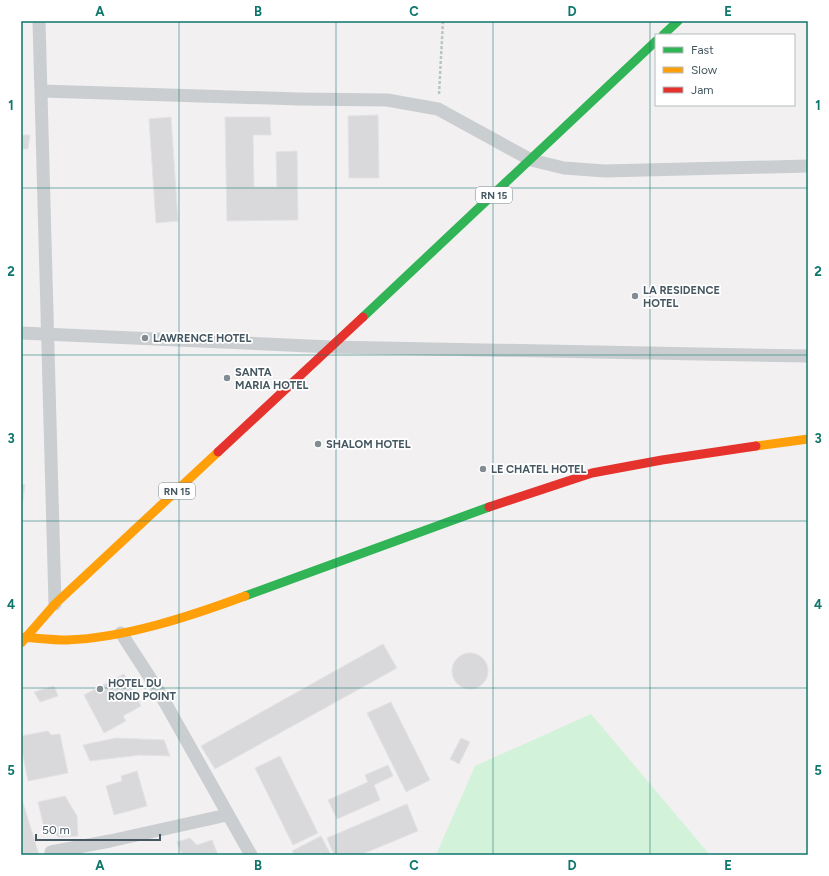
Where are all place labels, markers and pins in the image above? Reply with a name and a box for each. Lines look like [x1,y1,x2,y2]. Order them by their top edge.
place label: LA RESIDENCE HOTEL [643,284,720,310]
marker: LA RESIDENCE HOTEL [630,291,640,301]
place label: LAWRENCE HOTEL [153,332,252,345]
marker: LAWRENCE HOTEL [140,333,150,343]
place label: SANTA MARIA HOTEL [235,366,309,392]
marker: SANTA MARIA HOTEL [222,373,232,383]
place label: SHALOM HOTEL [326,438,411,451]
marker: SHALOM HOTEL [313,439,323,449]
place label: LE CHATEL HOTEL [491,463,587,476]
marker: LE CHATEL HOTEL [478,464,488,474]
place label: HOTEL DU ROND POINT [108,677,177,703]
marker: HOTEL DU ROND POINT [95,684,105,694]

